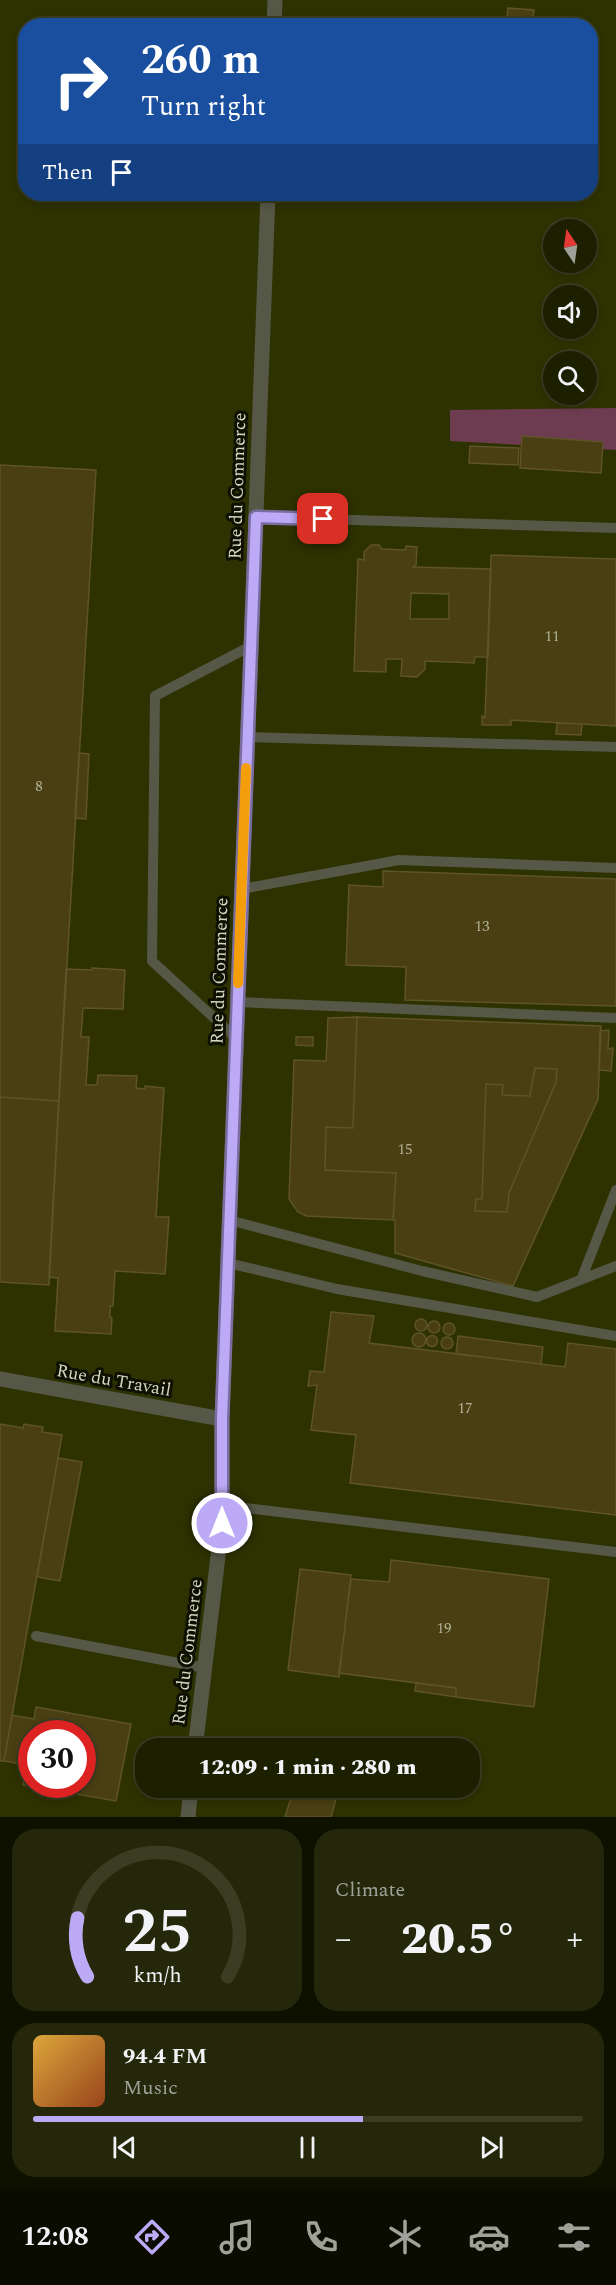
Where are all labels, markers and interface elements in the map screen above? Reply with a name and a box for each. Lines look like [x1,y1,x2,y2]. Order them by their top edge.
text: 260 m [141,29,260,92]
icon: right [42,42,120,120]
text: Turn right [141,86,266,128]
text: Then [42,156,93,189]
icon: arrive [105,156,138,189]
north arrow [543,219,597,273]
map controls [543,219,597,405]
button: sound [543,285,597,339]
button: search [543,351,597,405]
street label: Rue du Commerce [221,412,254,560]
pin [297,493,348,544]
icon: arrive [306,502,339,535]
house number: 11 [544,625,560,648]
house number: 8 [35,775,43,798]
street label: Rue du Commerce [203,897,236,1045]
house number: 13 [474,915,490,938]
house number: 15 [397,1138,413,1161]
street label: Rue du Travail [54,1357,173,1404]
house number: 17 [457,1397,473,1420]
position arrow [190,1491,254,1555]
street label: Rue du Commerce [165,1578,210,1727]
house number: 19 [436,1617,452,1640]
speed limit sign: 30 [18,1720,96,1798]
text: 12:09 · 1 min · 280 m [198,1751,417,1784]
text: Climate [335,1875,405,1905]
text: 25 [122,1885,192,1980]
text: 20.5° [401,1905,517,1974]
text: − [335,1914,352,1964]
text: + [566,1914,583,1964]
text: km/h [133,1959,181,1992]
text: 94.4 FM [123,2040,207,2073]
text: Music [123,2073,178,2103]
icon: previous [108,2131,141,2164]
icon: pause [291,2131,324,2164]
icon: next [475,2131,508,2164]
text: 12:08 [21,2216,89,2258]
icon: directions [131,2216,173,2258]
icon: music [216,2216,258,2258]
icon: phone [300,2216,342,2258]
icon: climate [384,2216,426,2258]
icon: car [468,2216,510,2258]
icon: filters [553,2216,595,2258]

